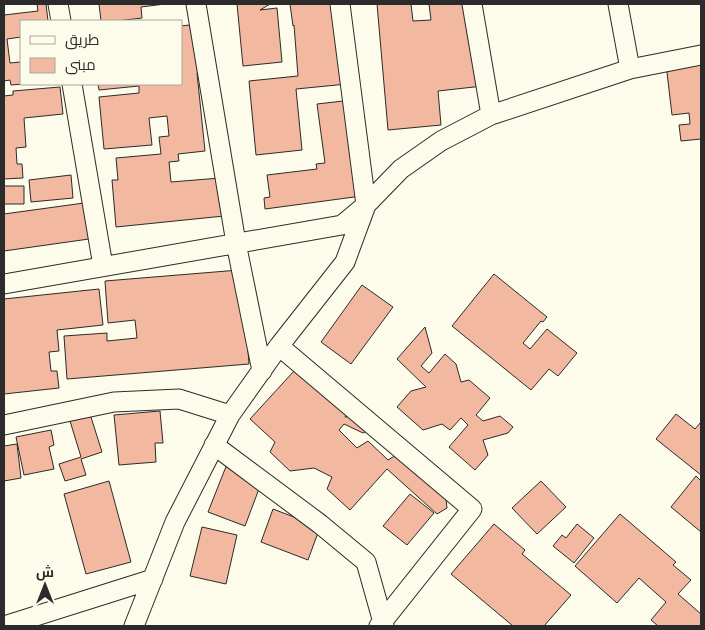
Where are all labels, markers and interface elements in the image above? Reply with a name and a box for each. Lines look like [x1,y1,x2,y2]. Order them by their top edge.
legend [20,20,182,85]
text: طريق [65,31,99,50]
text: مبنى [65,56,96,75]
north arrow [20,560,70,610]
text: ش [36,564,54,581]

